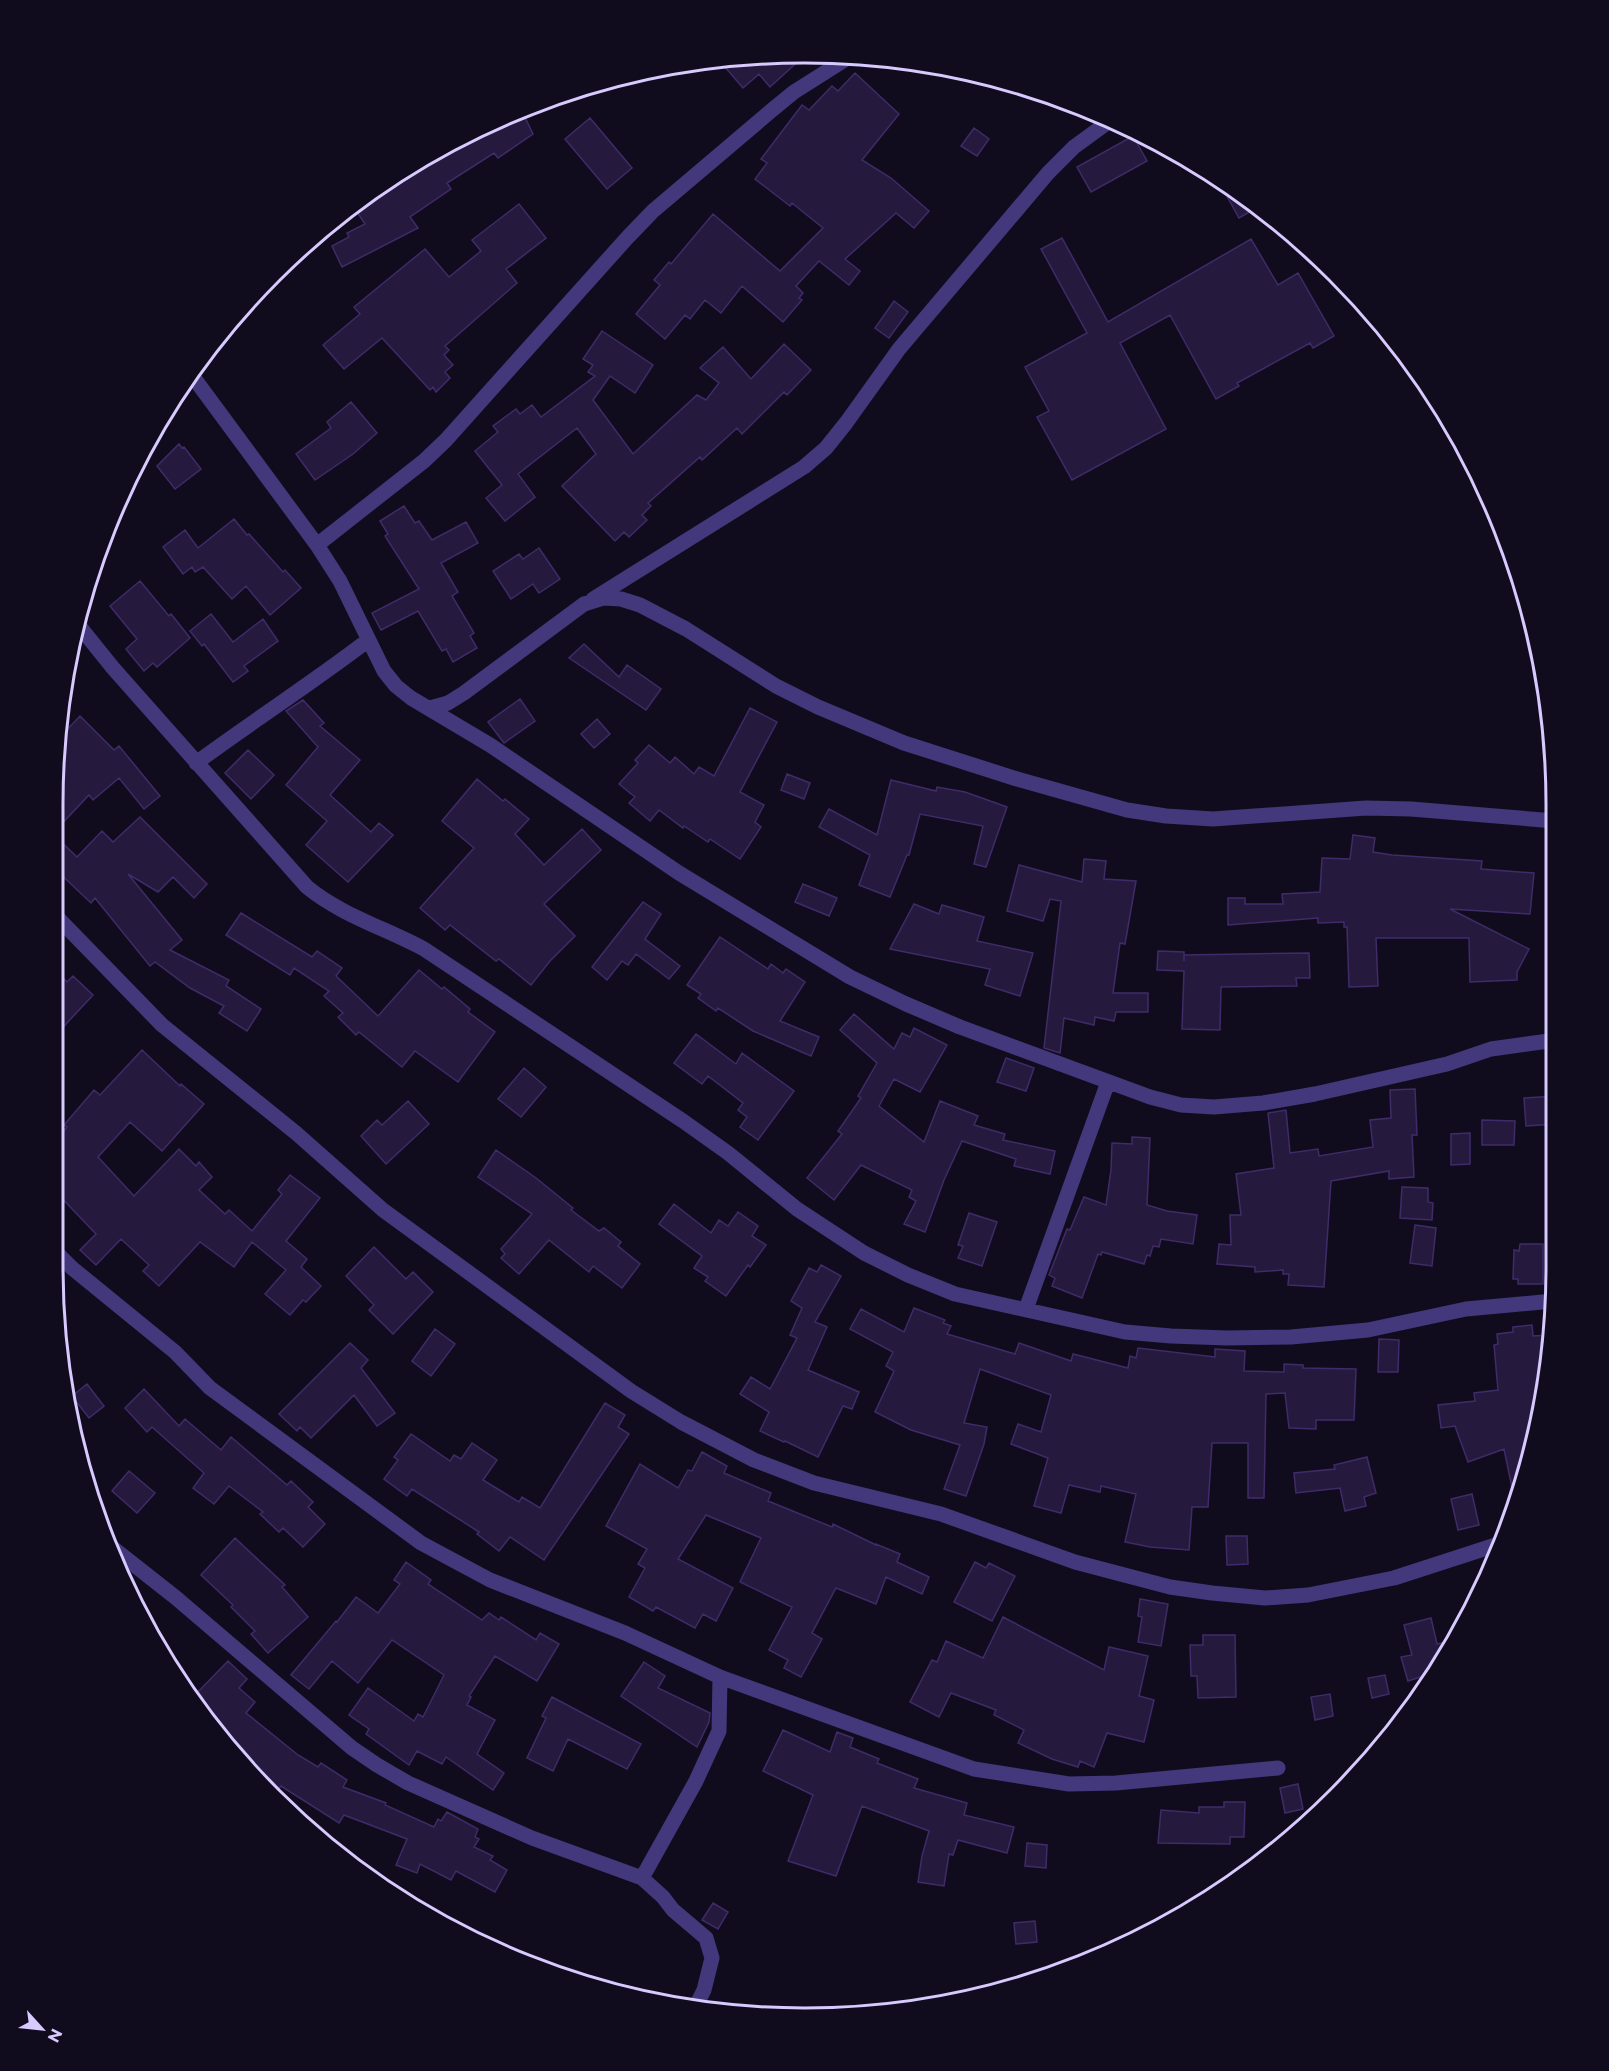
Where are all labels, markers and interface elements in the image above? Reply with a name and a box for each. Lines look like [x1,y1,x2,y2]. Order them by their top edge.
north arrow [12,1999,72,2059]
text: N [44,2026,66,2046]

